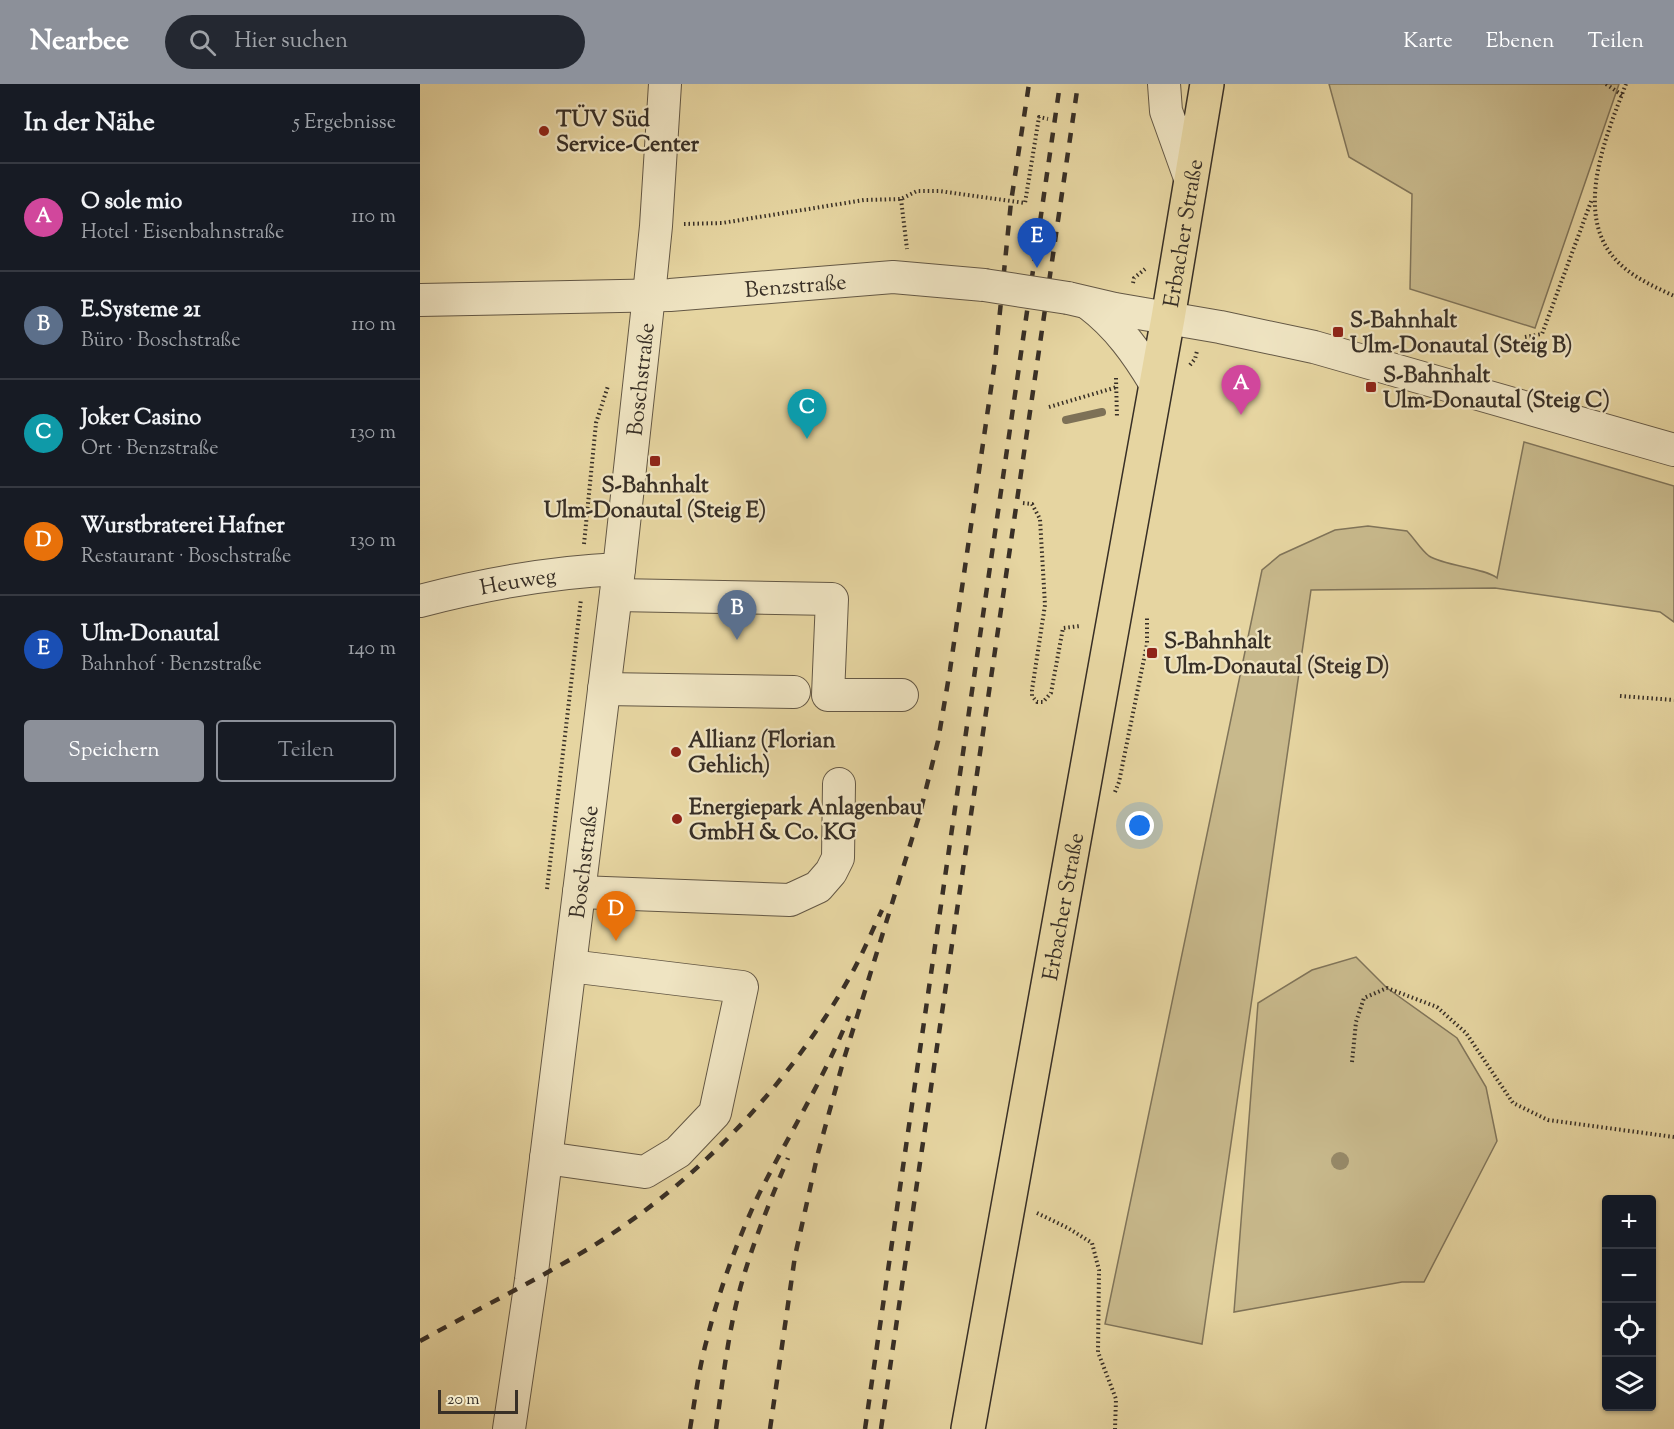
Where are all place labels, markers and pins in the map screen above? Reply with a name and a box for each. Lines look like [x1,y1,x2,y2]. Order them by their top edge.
place label: TÜV Süd Service-Center [556,104,700,162]
marker: TÜV Süd Service-Center [537,124,551,138]
pin: E [1018,218,1056,268]
place label: S-Bahnhalt Ulm-Donautal (Steig B) [1350,306,1572,363]
marker: S-Bahnhalt Ulm-Donautal (Steig B) [1331,325,1345,339]
place label: S-Bahnhalt Ulm-Donautal (Steig C) [1383,361,1610,418]
pin: A [1222,366,1260,415]
marker: S-Bahnhalt Ulm-Donautal (Steig C) [1364,380,1378,394]
pin: C [788,390,826,439]
marker: S-Bahnhalt Ulm-Donautal (Steig E) [648,454,662,468]
place label: S-Bahnhalt Ulm-Donautal (Steig E) [544,471,766,528]
pin: B [718,590,756,640]
place label: S-Bahnhalt Ulm-Donautal (Steig D) [1164,627,1389,684]
marker: S-Bahnhalt Ulm-Donautal (Steig D) [1145,646,1159,660]
place label: Allianz (Florian Gehlich) [688,726,836,783]
marker: Allianz (Florian Gehlich) [669,745,683,759]
place label: Energiepark Anlagenbau GmbH & Co. KG [689,793,923,850]
marker: Energiepark Anlagenbau GmbH & Co. KG [670,812,684,826]
pin: D [596,892,636,941]

